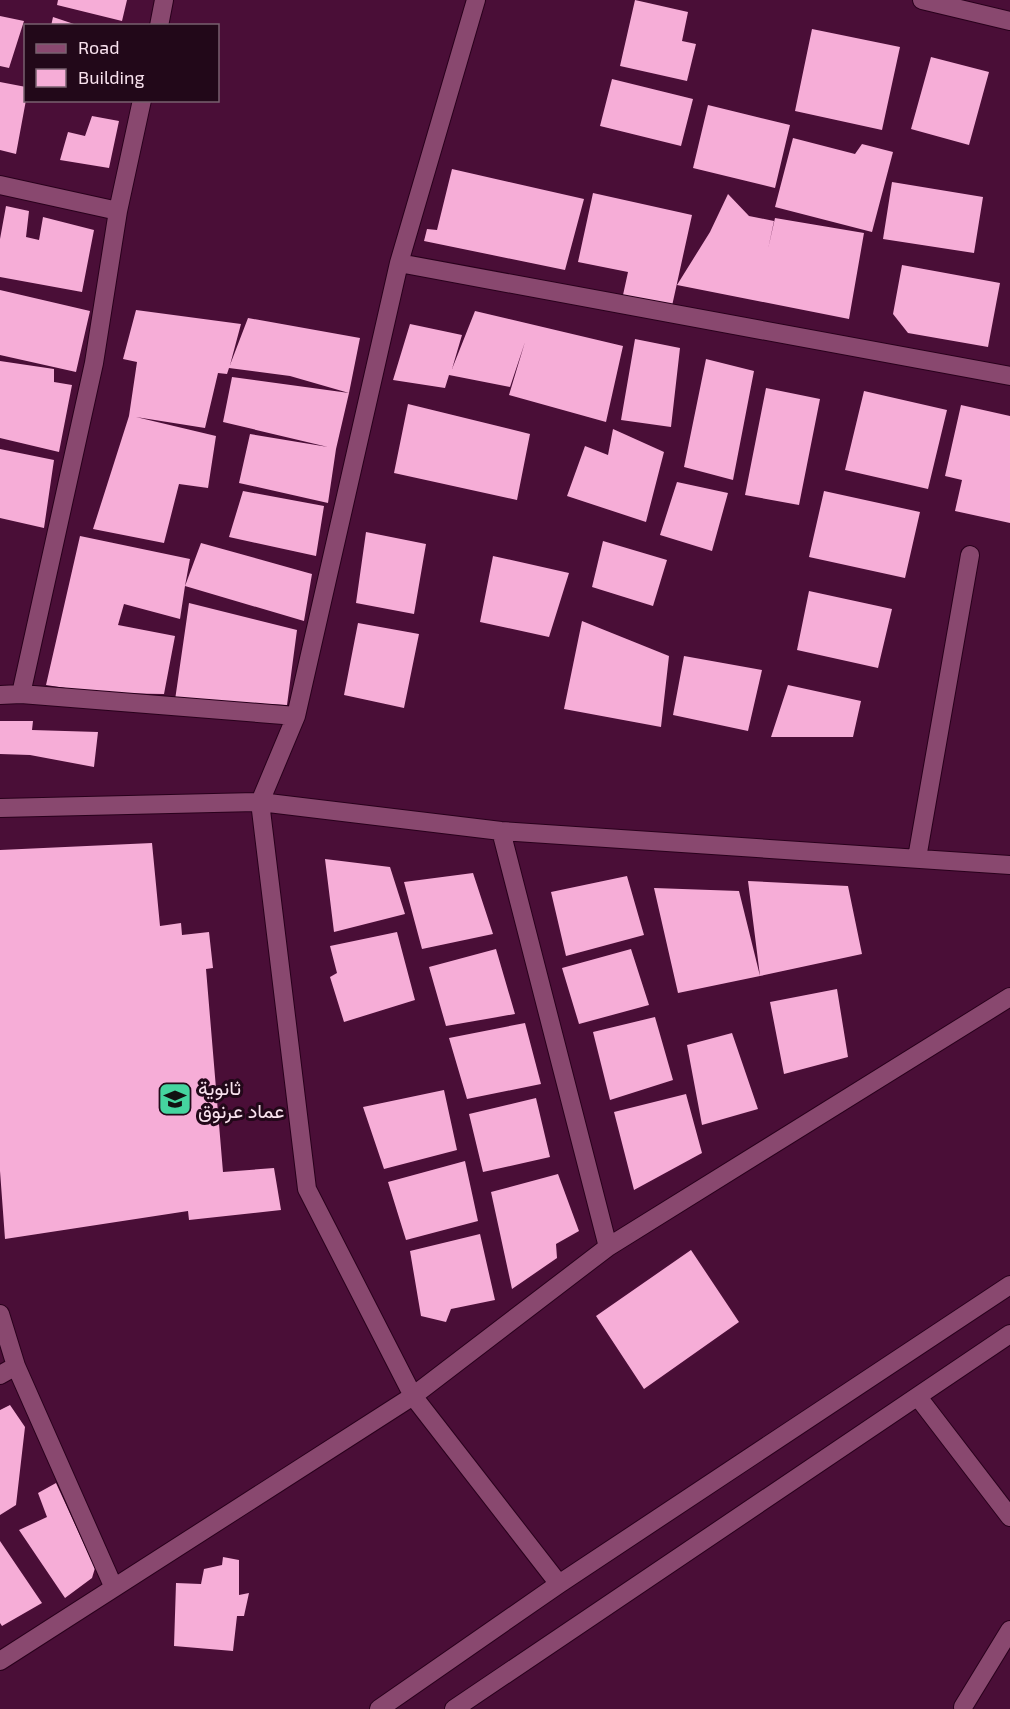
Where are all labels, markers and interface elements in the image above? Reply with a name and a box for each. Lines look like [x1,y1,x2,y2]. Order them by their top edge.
legend [24,24,219,102]
text: Road [78,36,119,58]
text: Building [78,66,145,88]
place label: ثانوية عماد عرنوق [198,1075,284,1124]
school or university icon: ثانوية عماد عرنوق [157,1081,193,1117]

